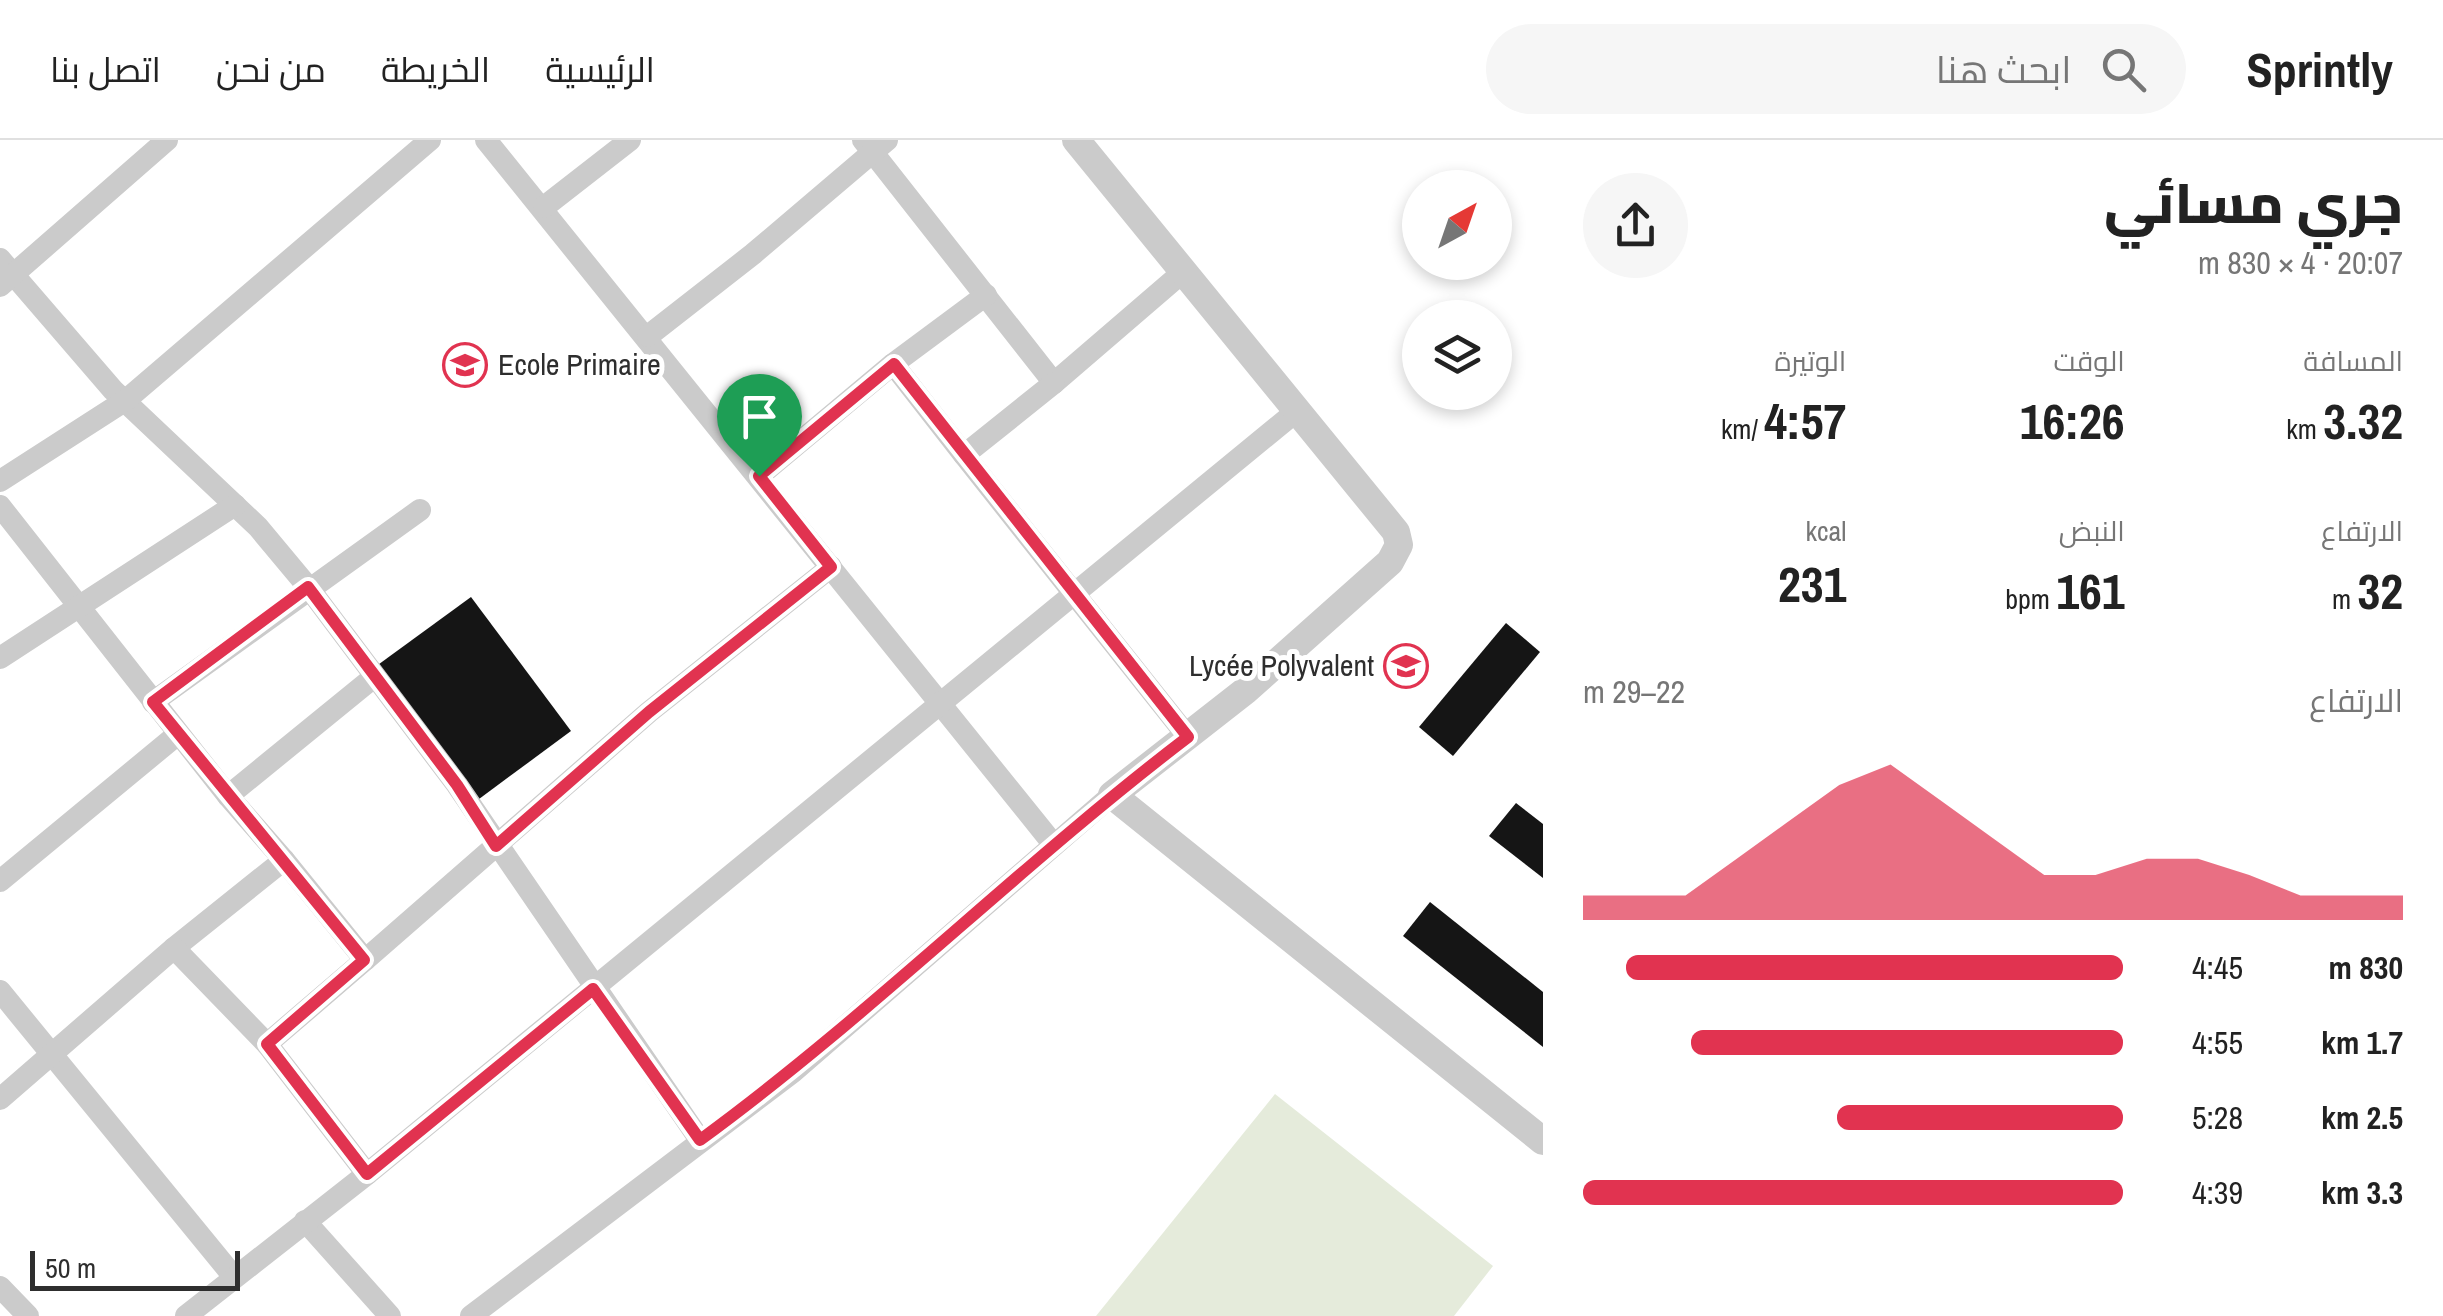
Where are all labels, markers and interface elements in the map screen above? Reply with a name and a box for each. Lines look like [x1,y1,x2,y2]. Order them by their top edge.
search box [1486,24,2186,114]
text: Sprintly [2246,37,2393,102]
icon: search [2096,42,2151,97]
text: ابحث هنا [1936,44,2071,95]
text: اتصل بنا [50,46,161,93]
text: من نحن [216,46,326,93]
text: الخريطة [381,46,490,93]
text: الرئيسية [545,46,655,93]
text: جري مسائي [2104,166,2403,240]
north arrow [1402,170,1512,280]
map controls [1402,170,1512,410]
button: share [1583,173,1688,278]
text: 20:07 · 4 × 830 m [2198,241,2403,284]
button: layers [1402,300,1512,410]
school or university icon: Ecole Primaire [442,342,488,388]
text: الوتيرة [1774,342,1846,380]
text: الوقت [2053,342,2125,380]
text: المسافة [2303,342,2403,380]
place label: Ecole Primaire [498,344,661,384]
pin [717,374,802,477]
text: 4:57 [1764,387,1846,455]
text: 16:26 [2020,387,2125,455]
text: 3.32 [2323,387,2403,455]
icon: arrive [732,389,787,444]
text: /km [1721,410,1764,448]
text: km [2286,410,2323,448]
text: kcal [1806,512,1846,550]
text: النبض [2059,512,2125,550]
text: الارتفاع [2321,512,2403,550]
text: 231 [1778,550,1846,618]
text: 161 [2056,557,2125,625]
text: 32 [2357,557,2403,625]
text: bpm [2005,580,2056,618]
text: m [2332,580,2357,618]
school or university icon: Lycée Polyvalent [1383,643,1429,689]
place label: Lycée Polyvalent [1189,645,1374,685]
text: 22–29 m [1583,670,1685,713]
text: الارتفاع [2309,679,2403,722]
text: 4:45 [2192,946,2243,989]
text: 830 m [2329,946,2403,989]
text: 4:55 [2192,1021,2243,1064]
text: 1.7 km [2321,1021,2403,1064]
text: 5:28 [2192,1096,2243,1139]
text: 2.5 km [2321,1096,2403,1139]
text: 4:39 [2192,1171,2243,1214]
text: 3.3 km [2321,1171,2403,1214]
scale bar [30,1246,240,1290]
text: 50 m [45,1249,96,1287]

